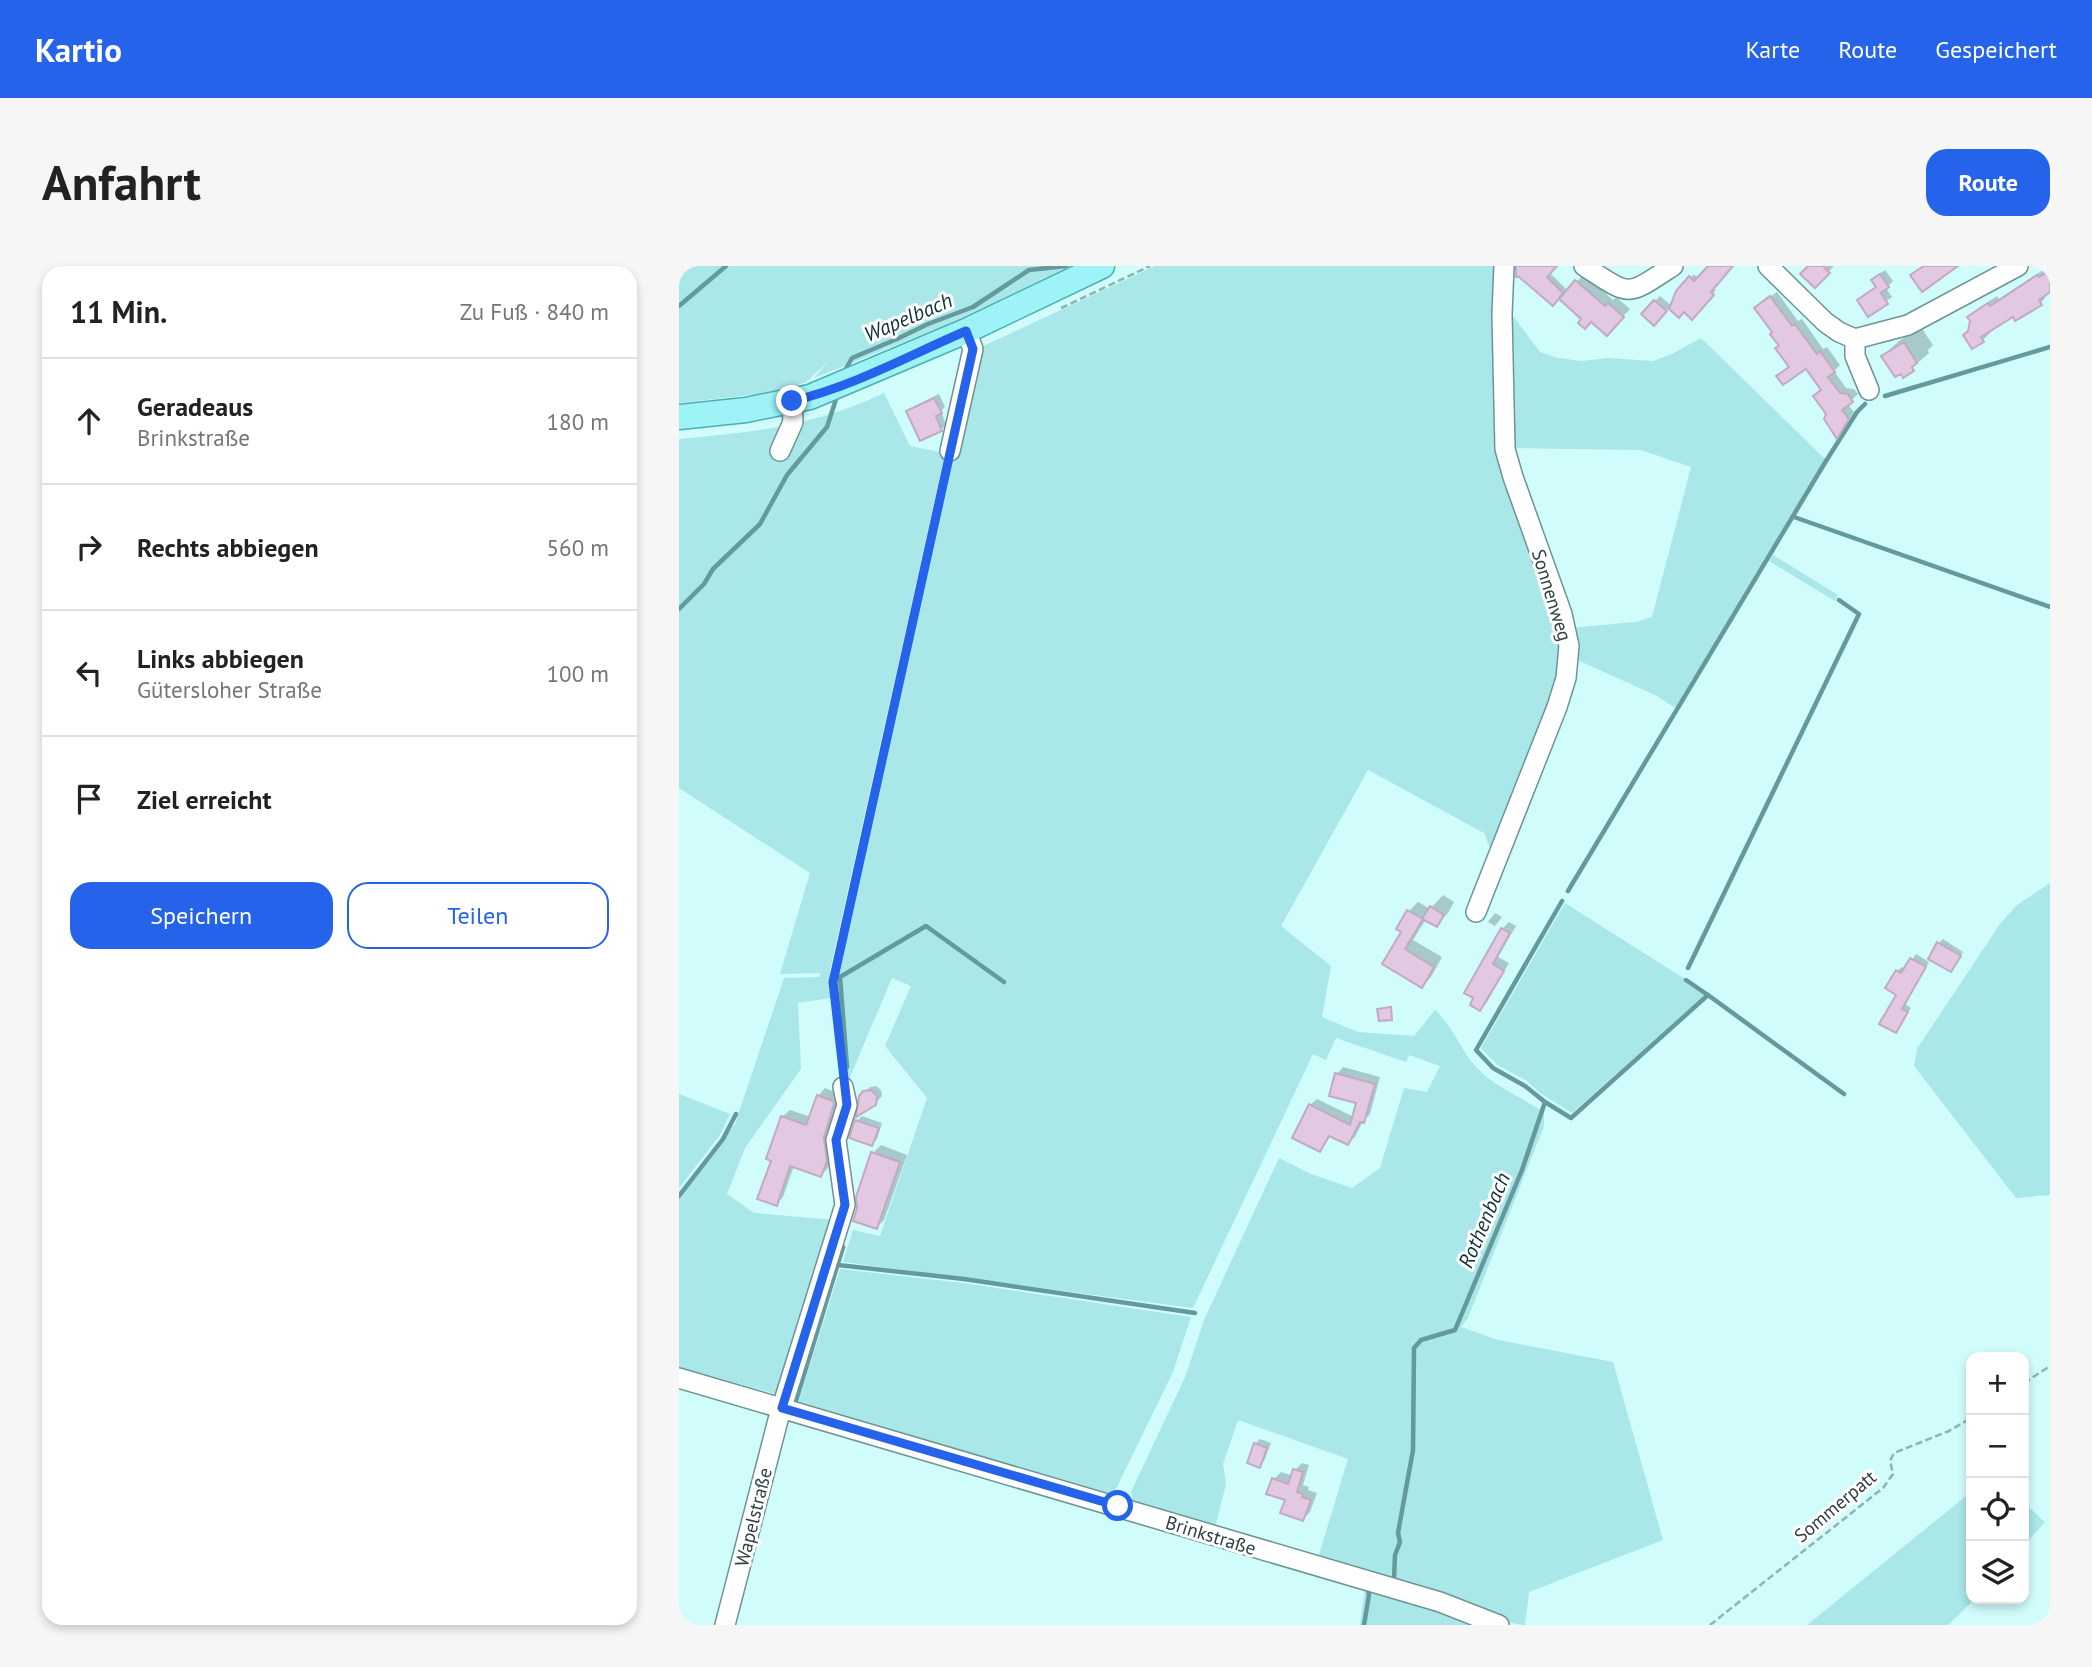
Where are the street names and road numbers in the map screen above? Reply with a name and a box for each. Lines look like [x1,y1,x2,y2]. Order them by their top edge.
street label: Sonnenweg [1527,546,1577,644]
street label: Sommerpatt [1789,1464,1881,1547]
street label: Wapelstraße [729,1465,777,1569]
street label: Brinkstraße [1163,1510,1259,1560]

